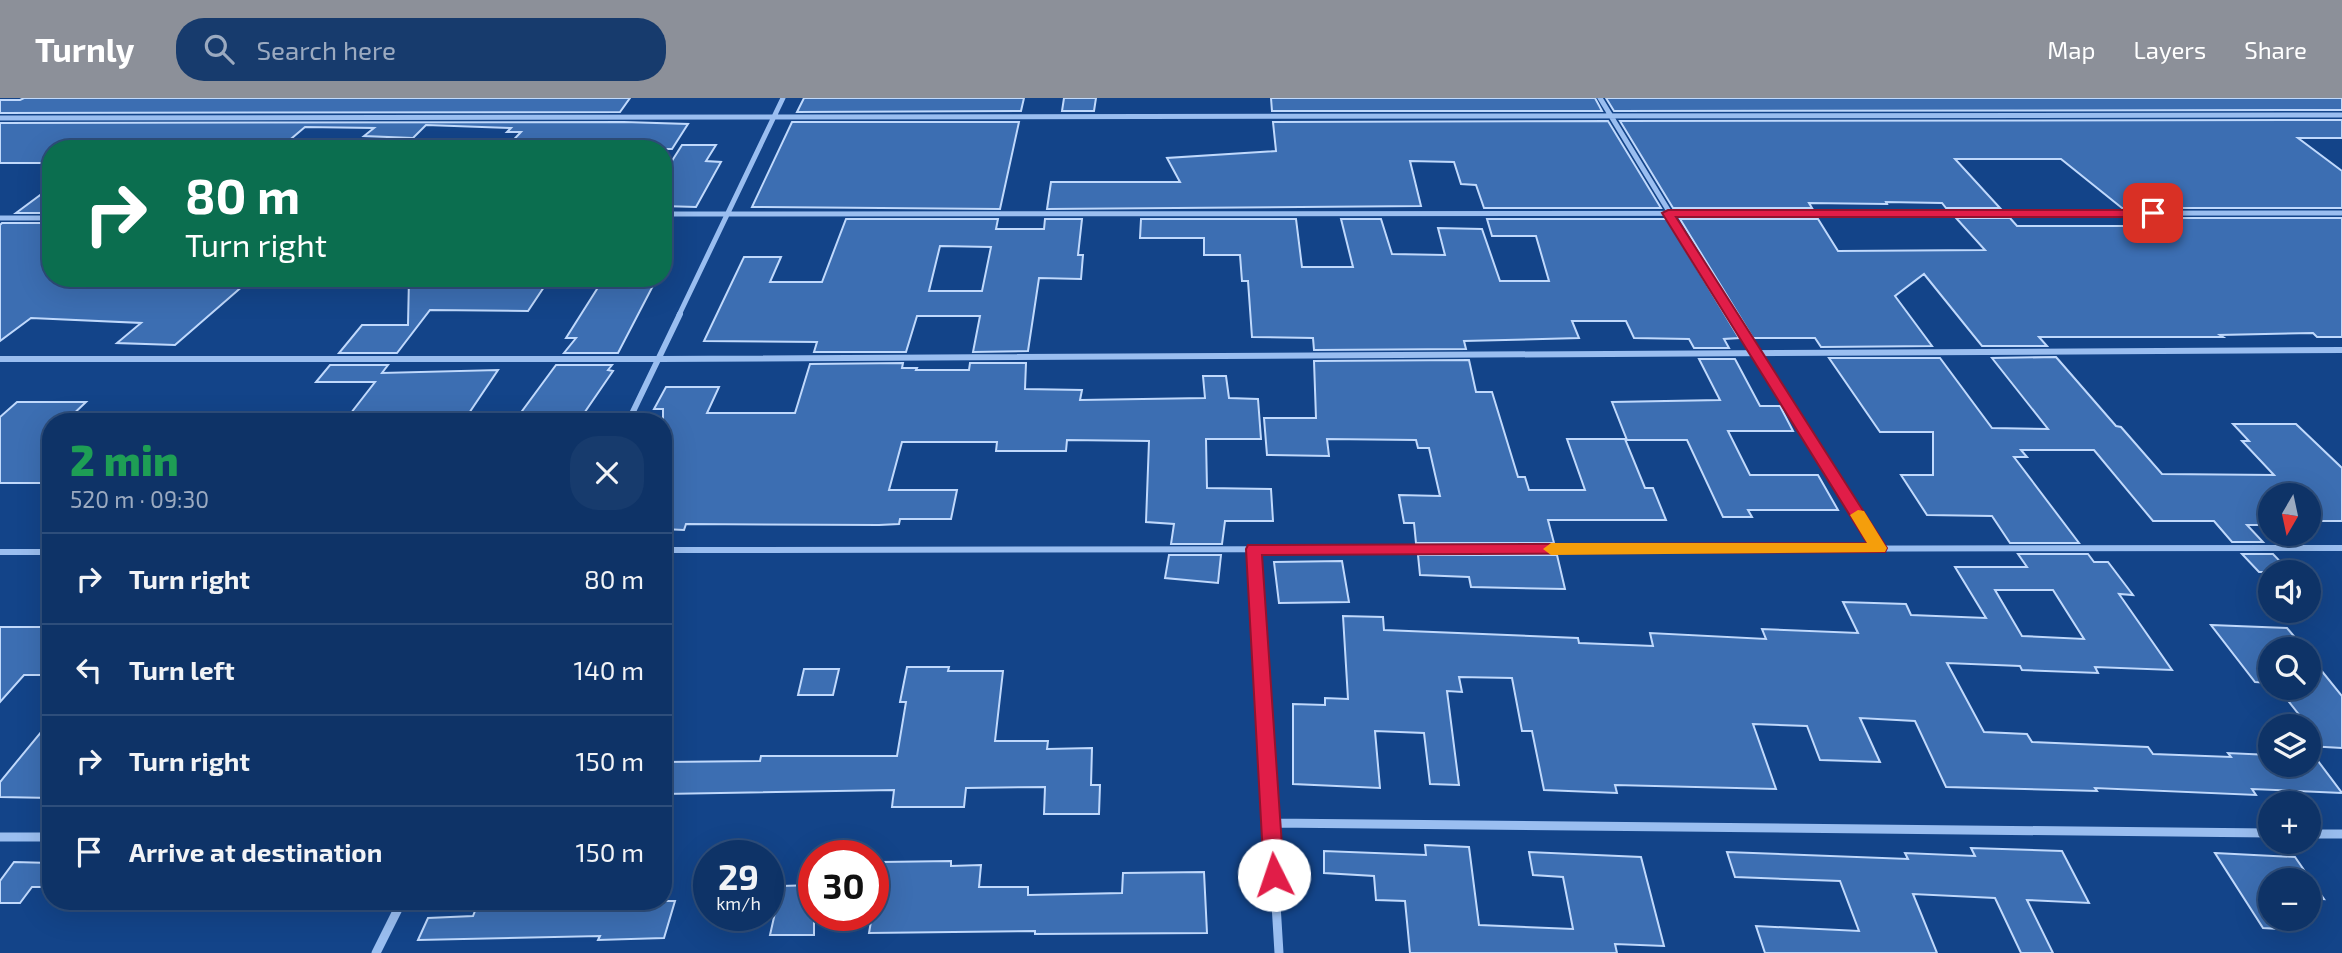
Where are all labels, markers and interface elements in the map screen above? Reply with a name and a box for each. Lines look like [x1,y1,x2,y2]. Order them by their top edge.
search box [176,18,666,81]
text: Turnly [35,29,134,69]
icon: search [200,30,238,68]
text: Search here [256,34,396,65]
text: Map [2047,35,2095,64]
text: Layers [2133,35,2206,64]
text: Share [2244,35,2307,64]
text: 80 m [185,165,300,224]
icon: right [70,168,161,259]
pin [2123,183,2183,243]
icon: arrive [2134,194,2172,232]
text: Turn right [185,225,327,263]
text: 2 min [70,434,179,484]
button: close [570,436,644,510]
north arrow [2258,483,2320,546]
map controls [2258,483,2321,931]
text: 520 m · 09:30 [70,485,209,513]
icon: right [70,560,108,598]
button: sound [2258,560,2321,623]
text: Turn right [129,563,250,594]
text: 80 m [584,563,644,594]
button: search [2258,637,2321,700]
icon: left [70,651,108,689]
text: Turn left [129,654,235,685]
text: 140 m [573,654,644,685]
button: layers [2258,714,2321,777]
icon: right [70,742,108,780]
text: Turn right [129,745,250,776]
text: 150 m [575,745,644,776]
button: + [2258,791,2321,854]
icon: arrive [70,833,108,871]
text: Arrive at destination [129,836,382,867]
text: 150 m [575,836,644,867]
position arrow [1237,838,1311,912]
speed limit sign: 30 [798,840,889,931]
text: 29 [718,855,759,897]
button: − [2258,868,2321,931]
text: km/h [716,892,761,914]

